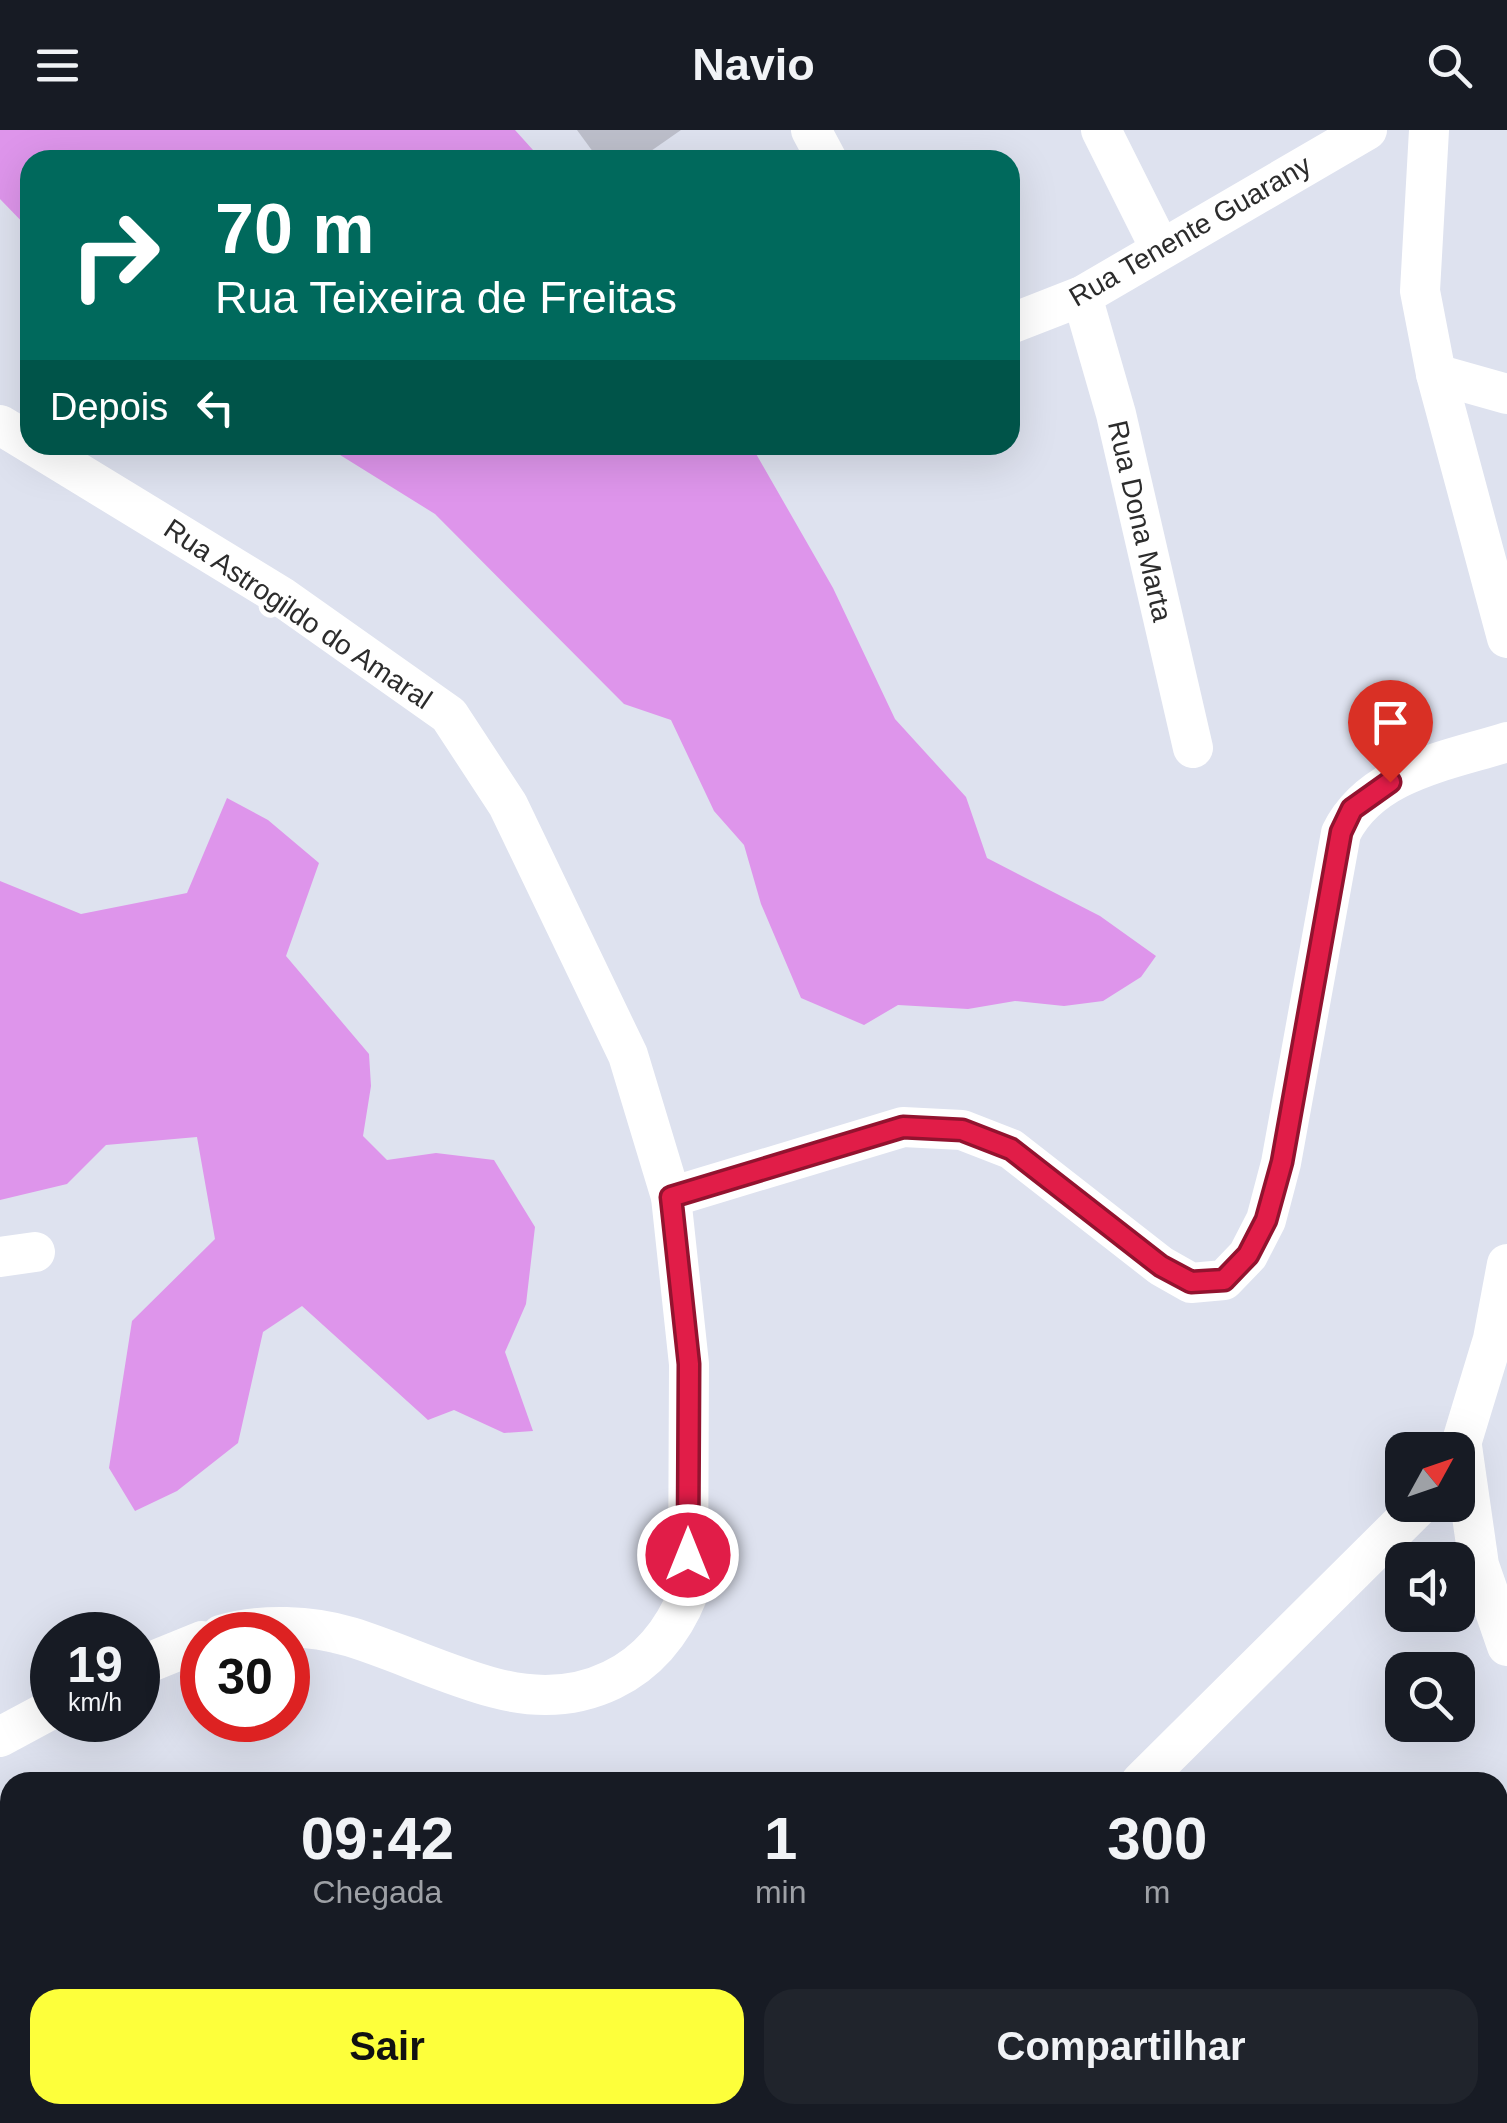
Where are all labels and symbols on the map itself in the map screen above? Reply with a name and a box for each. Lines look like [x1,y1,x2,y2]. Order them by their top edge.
street label: Rua Tenente Guarany [1064,149,1316,313]
street label: Rua Dona Marta [1102,417,1178,625]
street label: Rua Astrogildo do Amaral [158,513,438,715]
pin [1348,680,1433,783]
north arrow [1385,1432,1475,1522]
position arrow [636,1503,740,1607]
speed limit sign: 30 [180,1612,310,1742]

